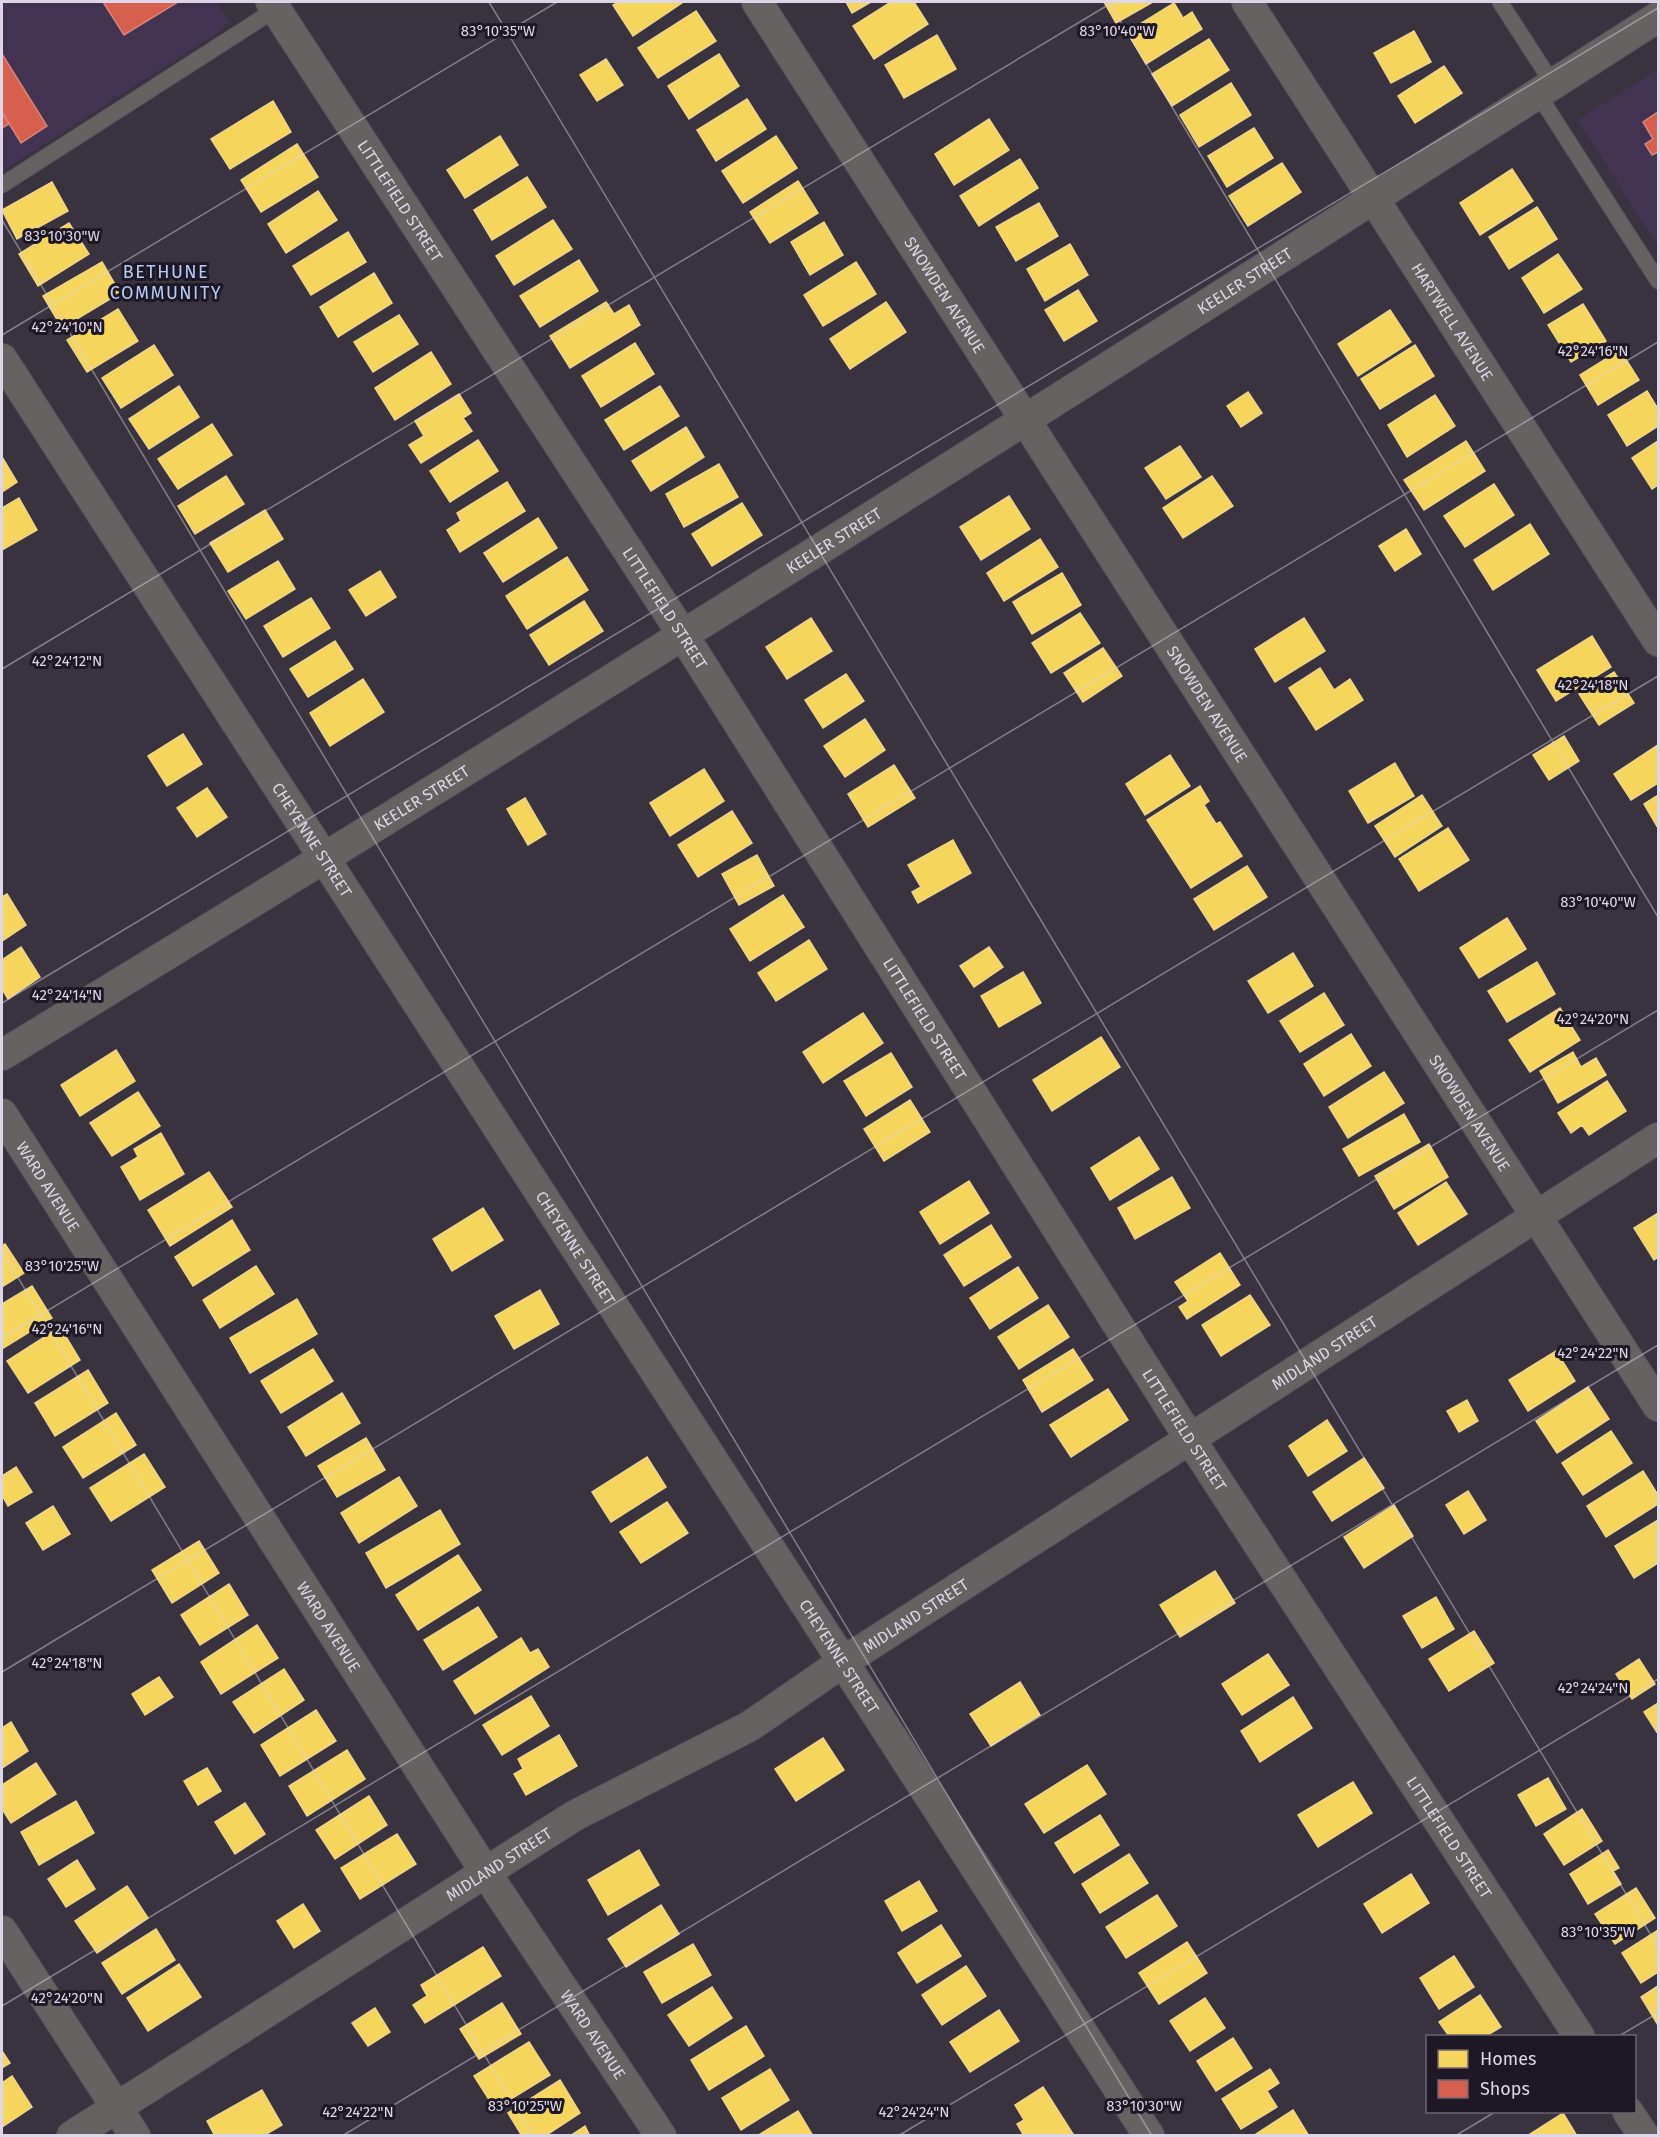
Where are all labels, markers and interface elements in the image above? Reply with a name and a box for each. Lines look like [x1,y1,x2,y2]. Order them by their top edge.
text: 83°10'35"W [461,22,536,40]
text: 83°10'40"W [1079,22,1155,40]
street label: LITTLEFIELD STREET [353,137,447,266]
text: 83°10'30"W [24,227,100,245]
street label: SNOWDEN AVENUE [900,233,989,357]
street label: KEELER STREET [1194,244,1296,318]
street label: HARTWELL AVENUE [1407,259,1497,384]
district label: BETHUNE COMMUNITY [110,261,222,304]
text: 42°24'10"N [31,318,103,336]
text: 42°24'16"N [1558,342,1628,360]
street label: KEELER STREET [783,503,886,578]
street label: LITTLEFIELD STREET [618,544,711,673]
street label: SNOWDEN AVENUE [1163,642,1251,766]
text: 42°24'12"N [32,652,102,670]
text: 42°24'18"N [1557,676,1629,694]
street label: KEELER STREET [370,761,474,835]
street label: CHEYENNE STREET [268,779,356,901]
text: 83°10'40"W [1560,893,1636,911]
street label: LITTLEFIELD STREET [879,954,971,1084]
text: 42°24'14"N [32,986,102,1004]
text: 42°24'20"N [1557,1010,1629,1028]
street label: SNOWDEN AVENUE [1425,1051,1514,1175]
street label: WARD AVENUE [12,1138,84,1235]
street label: CHEYENNE STREET [532,1188,620,1309]
text: 83°10'25"W [25,1257,100,1275]
street label: MIDLAND STREET [1268,1312,1382,1394]
text: 42°24'16"N [32,1320,102,1338]
text: 42°24'22"N [1557,1344,1629,1362]
street label: LITTLEFIELD STREET [1138,1365,1231,1495]
street label: MIDLAND STREET [859,1575,973,1657]
street label: WARD AVENUE [293,1578,364,1676]
street label: CHEYENNE STREET [795,1596,883,1718]
text: 42°24'18"N [31,1654,103,1672]
text: 42°24'24"N [1558,1679,1628,1697]
street label: LITTLEFIELD STREET [1403,1773,1496,1902]
street label: MIDLAND STREET [442,1823,556,1905]
text: 83°10'35"W [1561,1923,1636,1941]
street label: WARD AVENUE [556,1986,629,2083]
text: 42°24'20"N [31,1989,103,2007]
legend [1426,2035,1636,2113]
text: Homes [1480,2048,1536,2070]
text: Shops [1480,2078,1530,2100]
text: 83°10'25"W [488,2097,563,2115]
text: 83°10'30"W [1106,2097,1182,2115]
text: 42°24'22"N [322,2103,394,2121]
text: 42°24'24"N [879,2103,949,2121]

